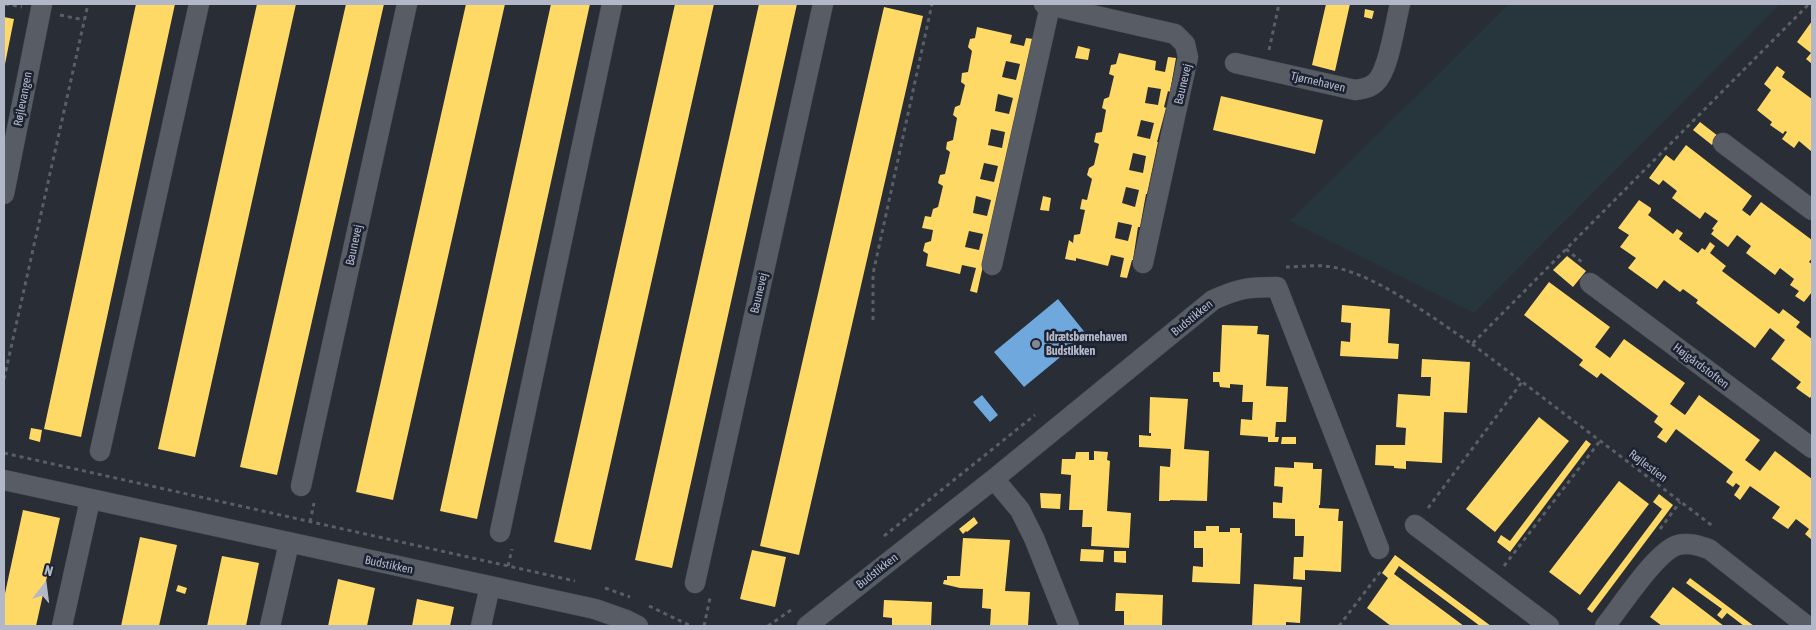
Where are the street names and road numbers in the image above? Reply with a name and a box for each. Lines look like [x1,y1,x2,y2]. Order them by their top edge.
street label: Baunevej [1171,62,1195,106]
street label: Tjørnehaven [1289,69,1347,95]
street label: Røjlevangen [11,71,35,127]
street label: Baunevej [343,223,365,267]
street label: Baunevej [747,271,771,315]
street label: Budstikken [1168,297,1216,339]
street label: Højgårdstoften [1670,340,1732,392]
street label: Røjlestien [1626,447,1670,485]
street label: Budstikken [853,550,901,592]
street label: Budstikken [363,553,415,577]

